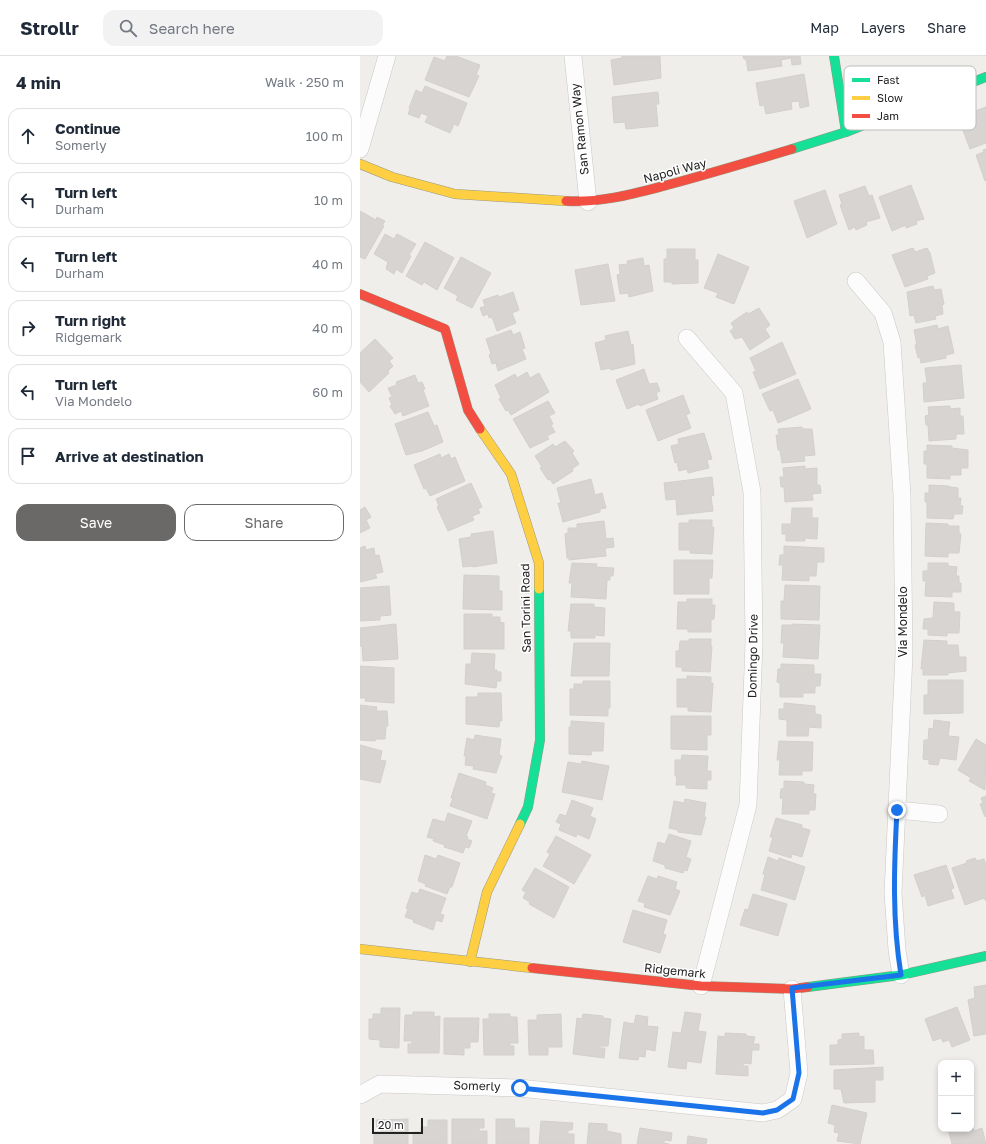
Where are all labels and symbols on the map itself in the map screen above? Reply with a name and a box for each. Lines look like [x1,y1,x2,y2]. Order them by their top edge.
legend [844,66,976,130]
text: Fast [877,73,900,86]
street label: San Ramon Way [567,82,592,176]
text: Slow [877,91,903,104]
text: Jam [877,109,899,122]
street label: Napoli Way [642,155,708,186]
street label: San Torini Road [517,563,534,653]
street label: Via Mondelo [895,586,910,658]
street label: Domingo Drive [744,614,761,698]
route end [888,801,906,819]
street label: Ridgemark [643,960,707,981]
street label: Somerly [453,1077,501,1094]
route start [511,1079,529,1097]
scale bar [372,1116,423,1135]

